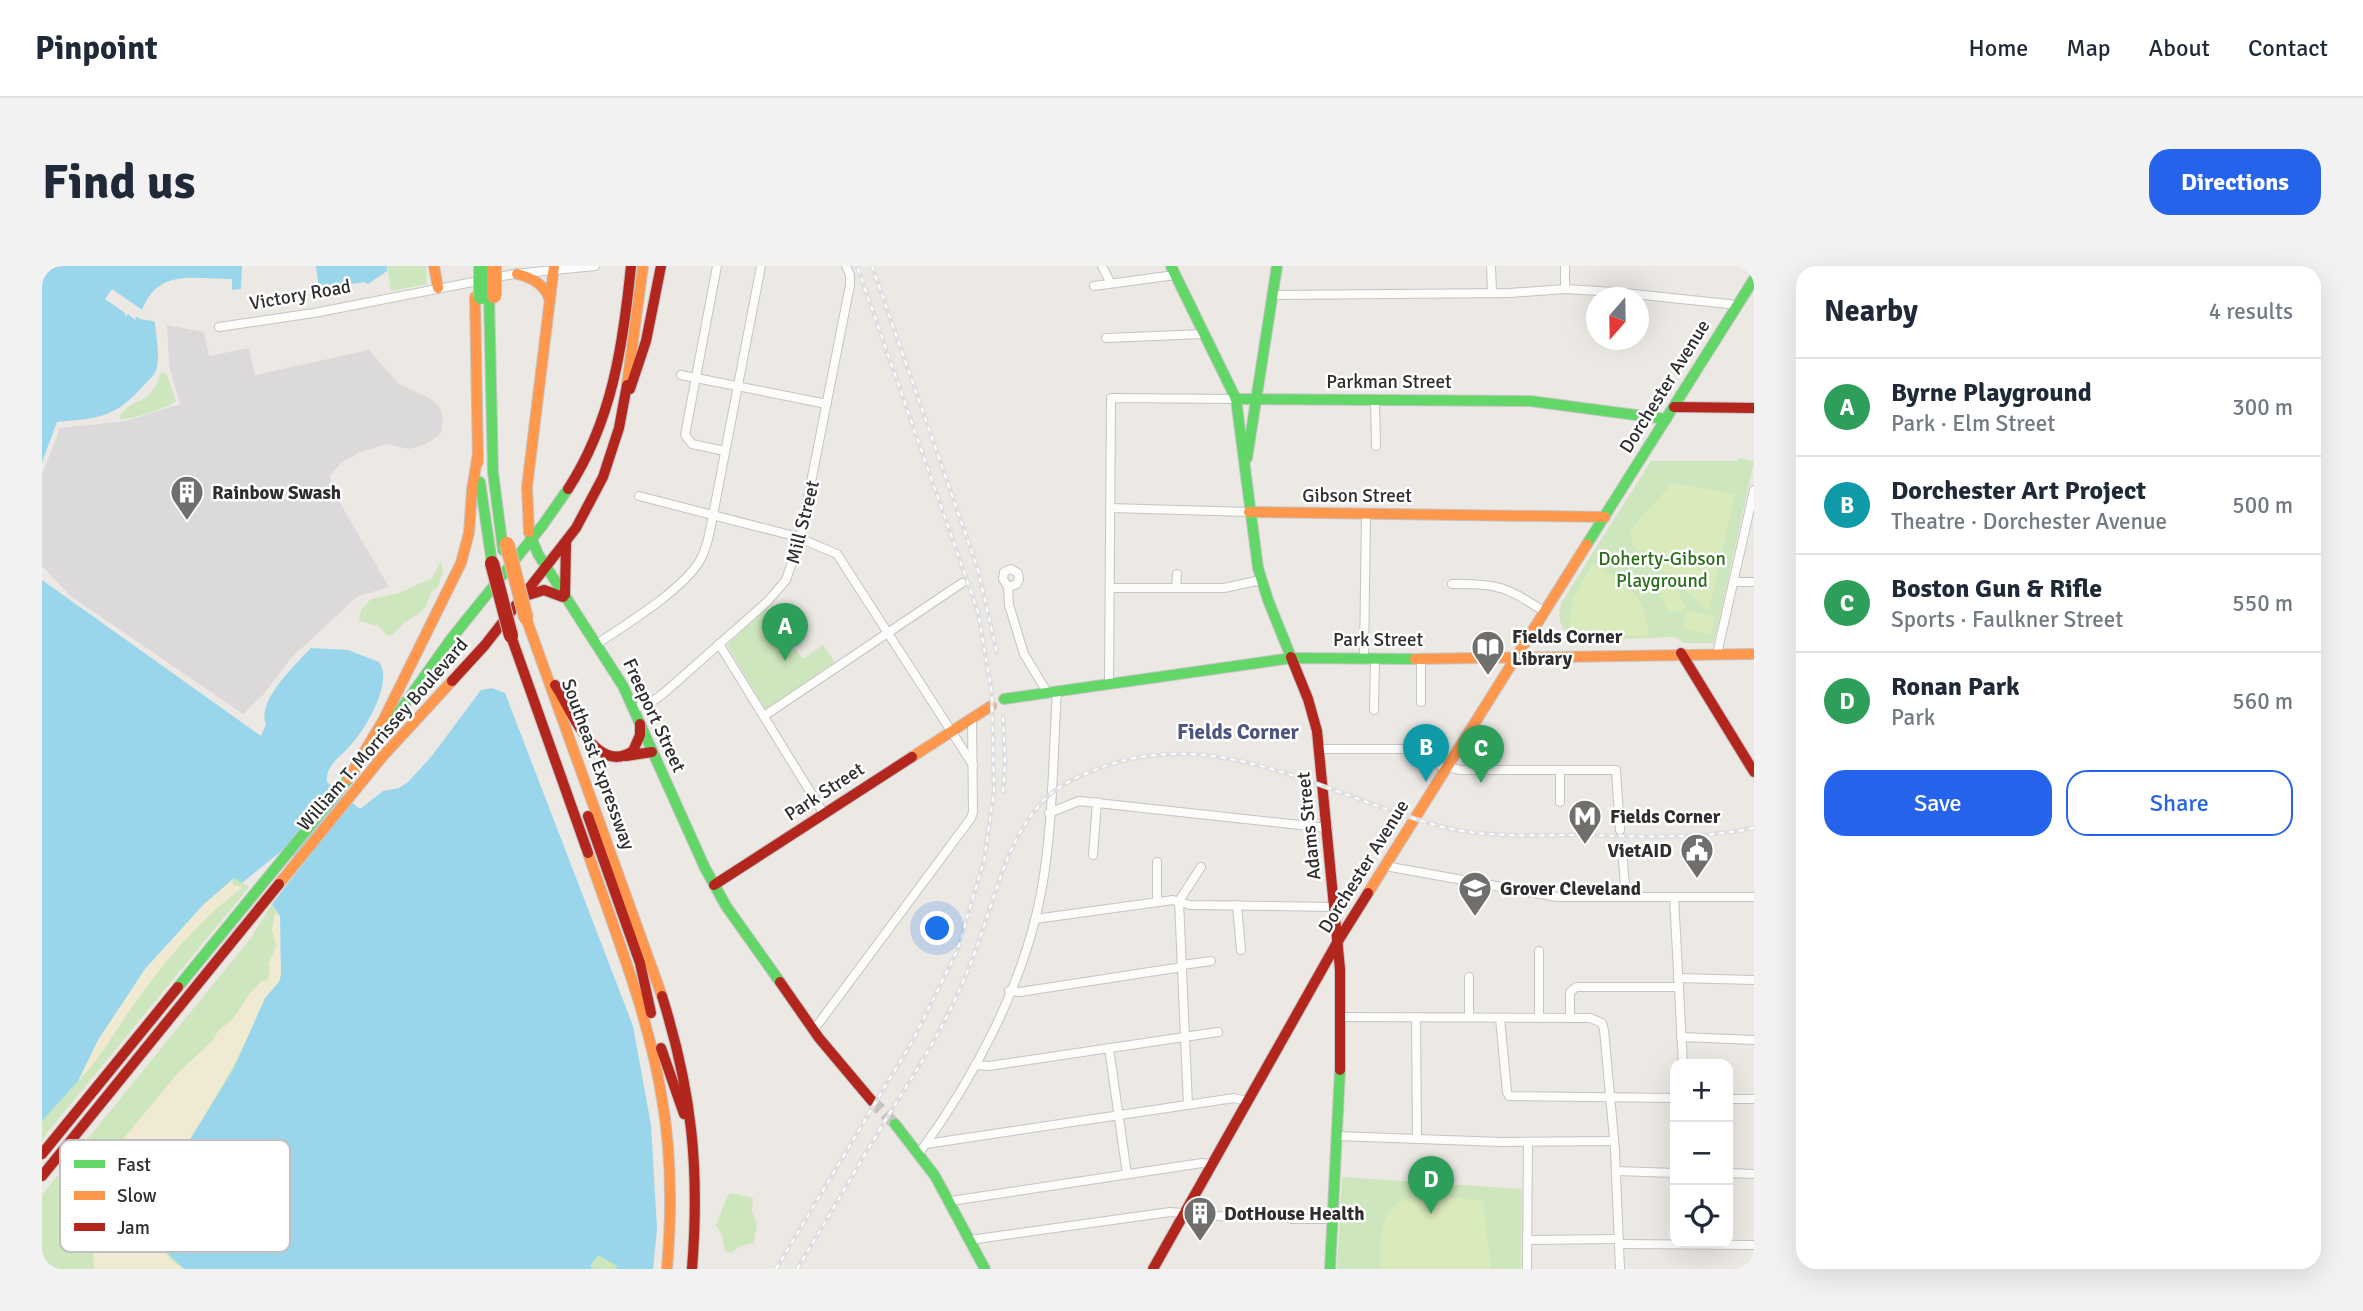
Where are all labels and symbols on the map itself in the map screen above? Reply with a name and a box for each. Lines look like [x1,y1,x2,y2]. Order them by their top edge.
street label: Victory Road [248,274,353,316]
north arrow [1586,287,1649,350]
street label: Dorchester Avenue [1614,315,1715,458]
street label: Parkman Street [1326,370,1452,394]
building icon: Rainbow Swash [168,473,206,522]
street label: Mill Street [781,478,825,566]
place label: Rainbow Swash [212,481,341,505]
street label: Gibson Street [1302,484,1412,508]
park label: Doherty-Gibson Playground [1598,547,1726,593]
pin: A [762,603,808,661]
place label: Fields Corner Library [1512,625,1623,671]
street label: Park Street [1333,628,1423,652]
library icon: Fields Corner Library [1469,628,1507,677]
street label: William T. Morrissey Boulevard [292,633,473,836]
street label: Freeport Street [617,655,691,776]
street label: Southeast Expressway [556,676,640,853]
district label: Fields Corner [1177,719,1300,745]
pin: B [1403,724,1449,782]
pin: C [1458,725,1504,783]
street label: Park Street [780,757,869,826]
street label: Adams Street [1291,770,1327,881]
street label: Dorchester Avenue [1313,795,1414,938]
metro station icon: Fields Corner [1566,797,1604,846]
place label: Fields Corner [1610,805,1721,829]
public building icon: VietAID [1678,831,1716,880]
place label: VietAID [1607,839,1672,863]
school or university icon: Grover Cleveland [1456,869,1494,918]
place label: Grover Cleveland [1500,877,1641,901]
your location [920,911,954,945]
legend [60,1140,290,1252]
text: Fast [117,1153,151,1177]
pin: D [1408,1156,1454,1214]
text: Slow [117,1184,157,1208]
building icon: DotHouse Health [1181,1194,1219,1243]
place label: DotHouse Health [1224,1202,1364,1226]
text: Jam [117,1216,150,1240]

